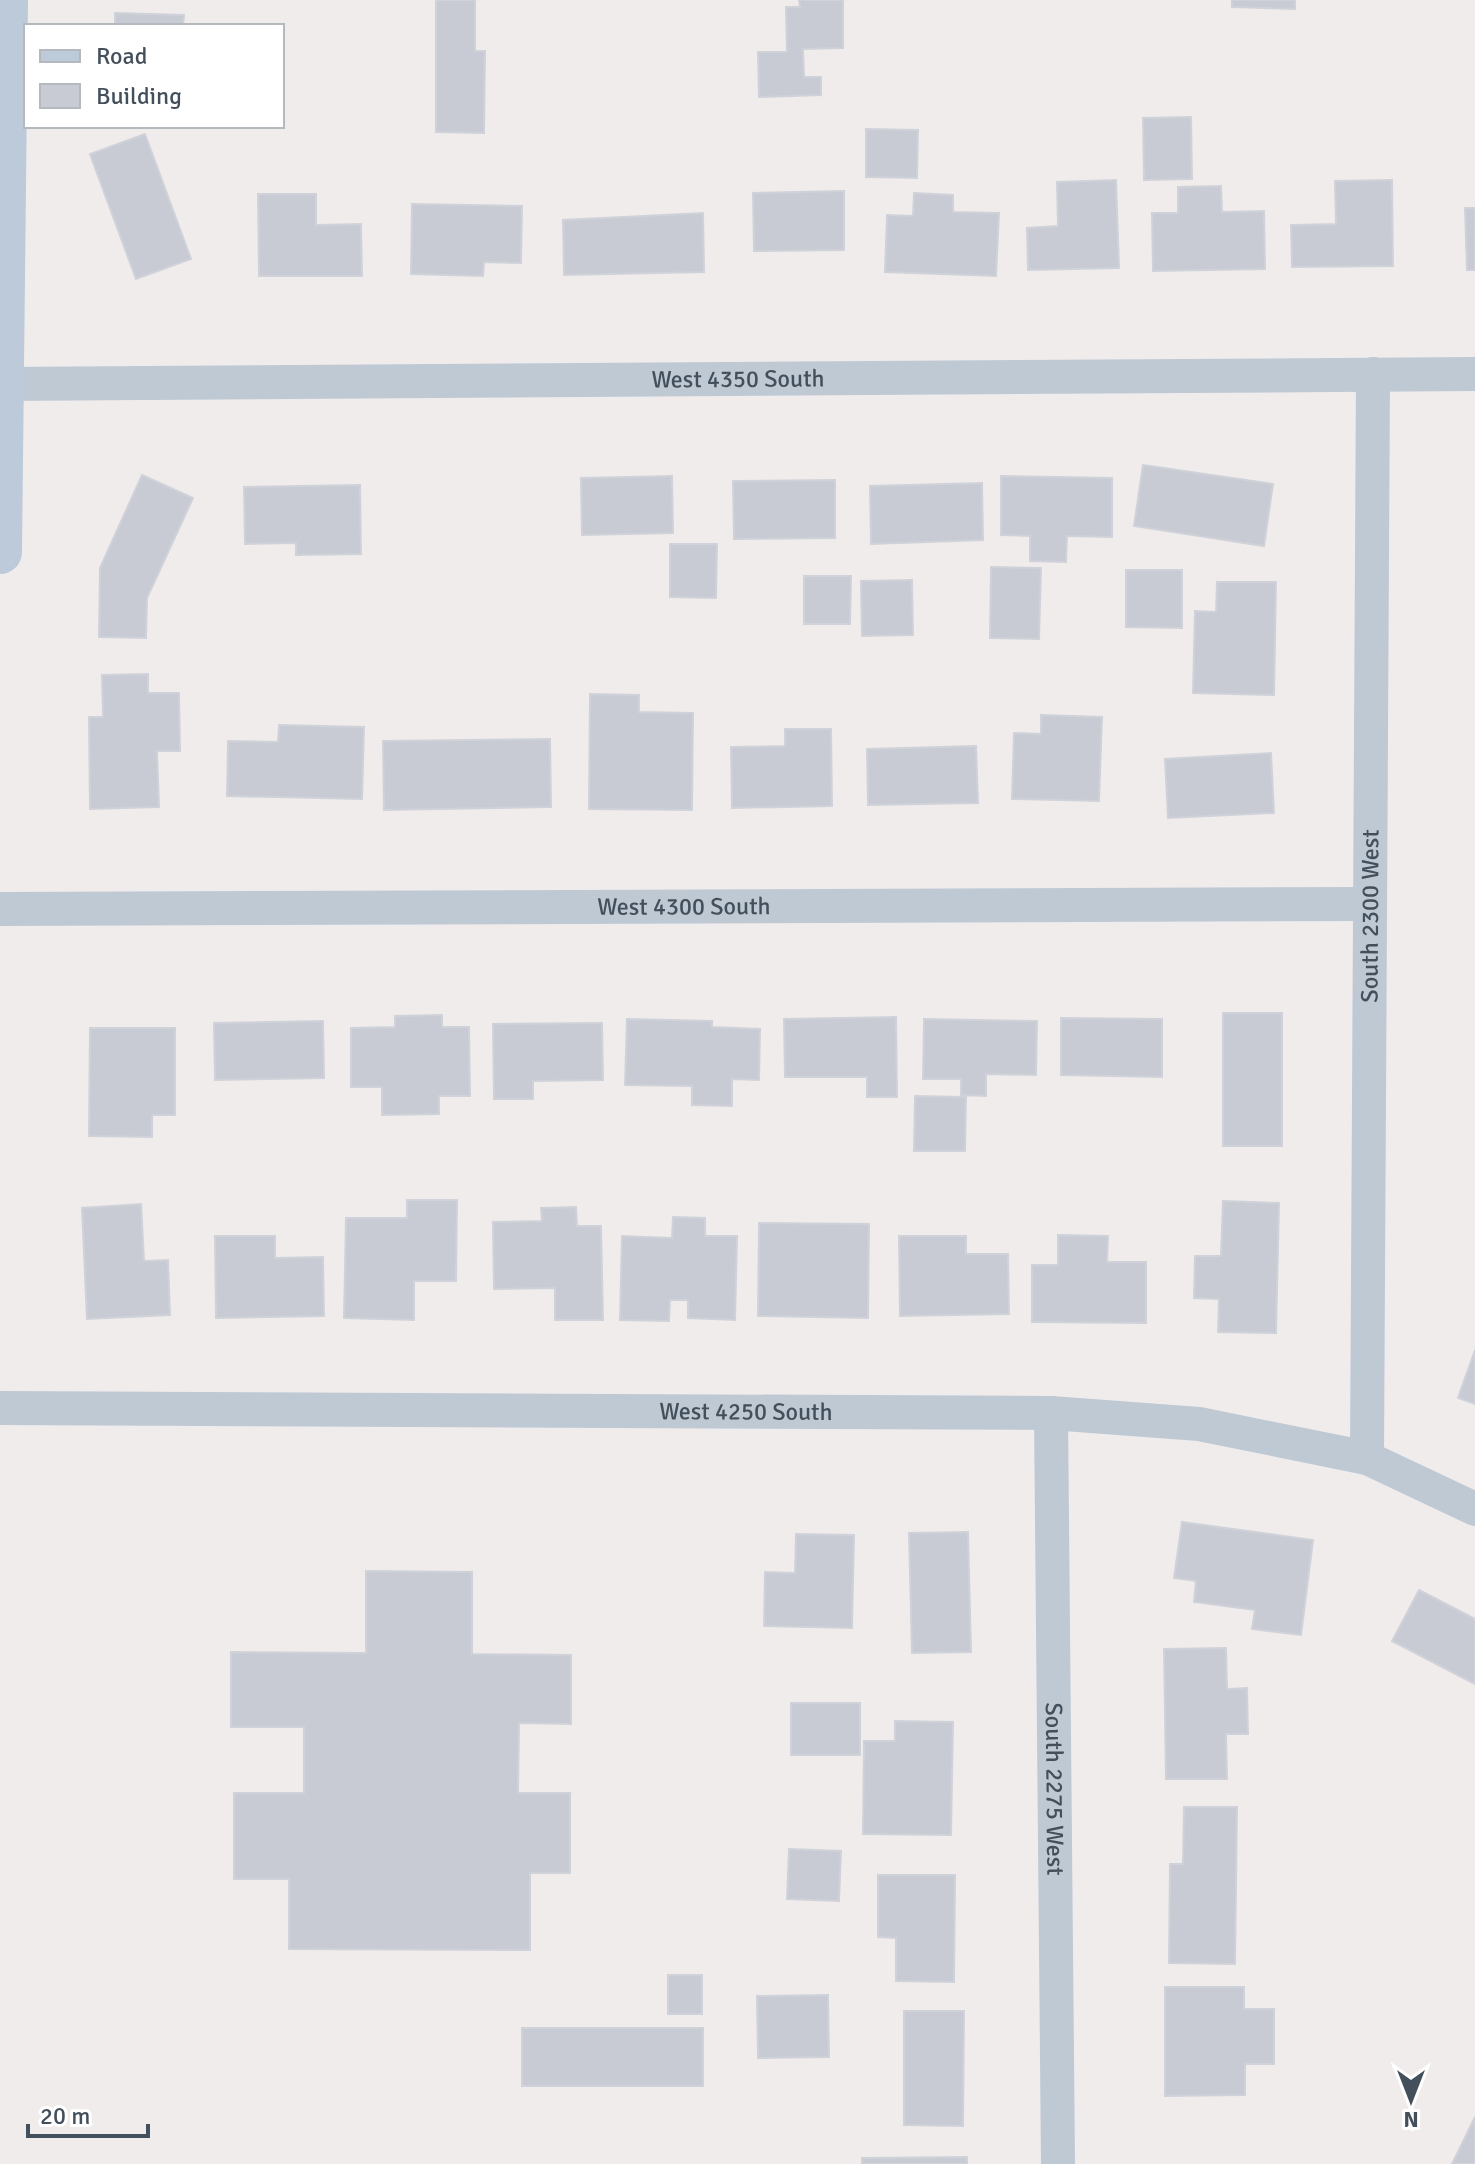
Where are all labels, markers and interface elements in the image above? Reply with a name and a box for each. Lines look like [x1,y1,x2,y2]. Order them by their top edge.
legend [24,24,284,128]
text: Road [96,41,147,71]
text: Building [96,81,182,111]
street label: West 4350 South [651,363,825,395]
street label: South 2300 West [1355,829,1385,1003]
street label: West 4300 South [597,891,771,922]
street label: West 4250 South [659,1396,833,1427]
street label: South 2275 West [1039,1702,1070,1876]
north arrow [1371,2060,1451,2140]
scale bar [28,2088,148,2138]
text: 20 m [40,2101,90,2131]
text: N [1403,2106,1419,2133]

